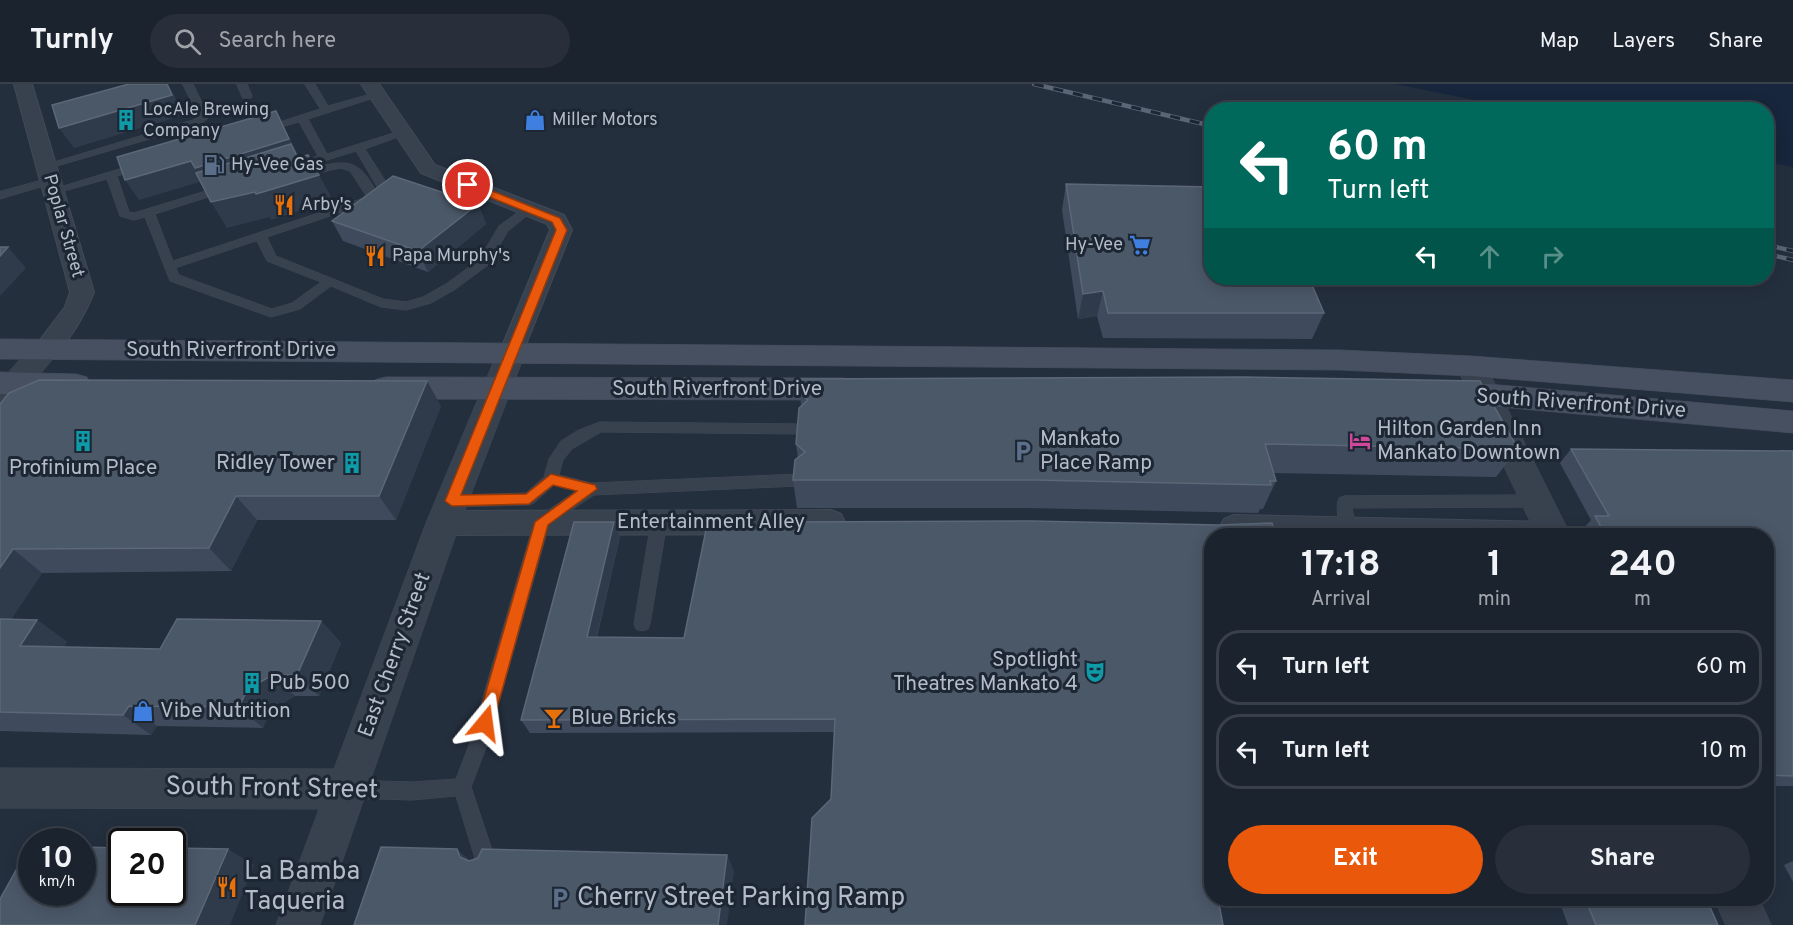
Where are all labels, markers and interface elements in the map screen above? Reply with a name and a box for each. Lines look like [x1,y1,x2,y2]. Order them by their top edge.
search box [150,14,570,68]
text: Turnly [30,23,114,59]
icon: search [171,25,204,58]
text: Search here [219,28,336,55]
text: Map [1540,28,1579,55]
text: Layers [1612,28,1675,55]
text: Share [1708,28,1763,55]
place label: LocAle Brewing Company [143,99,269,143]
building icon: LocAle Brewing Company [114,108,138,132]
shop icon: Miller Motors [523,108,547,132]
place label: Miller Motors [552,109,658,132]
text: 60 m [1327,122,1428,175]
icon: left [1228,126,1306,204]
fuel station icon: Hy-Vee Gas [202,153,226,177]
place label: Hy-Vee Gas [231,154,324,177]
pin [442,159,493,210]
icon: arrive [451,168,484,201]
street label: Poplar Street [37,172,89,280]
text: Turn left [1327,174,1429,208]
restaurant icon: Arby's [272,193,296,217]
place label: Arby's [301,194,352,217]
supermarket icon: Hy-Vee [1128,233,1152,257]
place label: Hy-Vee [1065,234,1123,257]
icon: left [1410,240,1443,273]
icon: ahead [1473,240,1506,273]
icon: right [1536,240,1569,273]
restaurant icon: Papa Murphy's [363,244,387,268]
place label: Papa Murphy's [392,245,511,268]
street label: South Riverfront Drive [126,337,336,364]
street label: South Riverfront Drive [612,376,822,403]
street label: South Riverfront Drive [1475,383,1687,425]
place label: Hilton Garden Inn Mankato Downtown [1377,416,1560,467]
place label: Mankato Place Ramp [1040,426,1152,477]
building icon: Profinium Place [71,429,95,453]
hotel icon: Hilton Garden Inn Mankato Downtown [1348,429,1372,453]
parking icon: Mankato Place Ramp [1011,439,1035,463]
place label: Ridley Tower [216,450,335,477]
building icon: Ridley Tower [340,451,364,475]
place label: Profinium Place [9,455,157,482]
street label: Entertainment Alley [617,509,805,536]
text: 17:18 [1301,543,1381,589]
text: 1 [1487,543,1502,589]
text: 240 [1608,543,1677,589]
street label: East Cherry Street [353,569,437,741]
text: Arrival [1311,587,1371,613]
text: min [1478,587,1511,613]
text: m [1634,587,1651,613]
place label: Spotlight Theatres Mankato 4 [893,647,1078,698]
icon: left [1231,651,1264,684]
text: Turn left [1282,654,1370,681]
text: 60 m [1696,654,1747,681]
theatre icon: Spotlight Theatres Mankato 4 [1083,660,1107,684]
place label: Pub 500 [269,670,350,697]
building icon: Pub 500 [240,671,264,695]
position arrow [453,691,517,755]
place label: Vibe Nutrition [160,698,291,725]
shop icon: Vibe Nutrition [131,699,155,723]
place label: Blue Bricks [571,705,677,732]
bar icon: Blue Bricks [542,706,566,730]
icon: left [1231,735,1264,768]
text: Turn left [1282,738,1370,765]
text: 10 m [1701,738,1747,765]
street label: South Front Street [165,771,379,807]
button: Exit [1228,825,1483,894]
button: Share [1495,825,1750,894]
speed limit sign: 20 [108,828,186,906]
text: 10 [41,841,73,878]
place label: La Bamba Taqueria [244,856,360,919]
text: km/h [39,873,75,892]
restaurant icon: La Bamba Taqueria [215,875,239,899]
place label: Cherry Street Parking Ramp [577,882,905,915]
parking icon: Cherry Street Parking Ramp [548,886,572,910]

